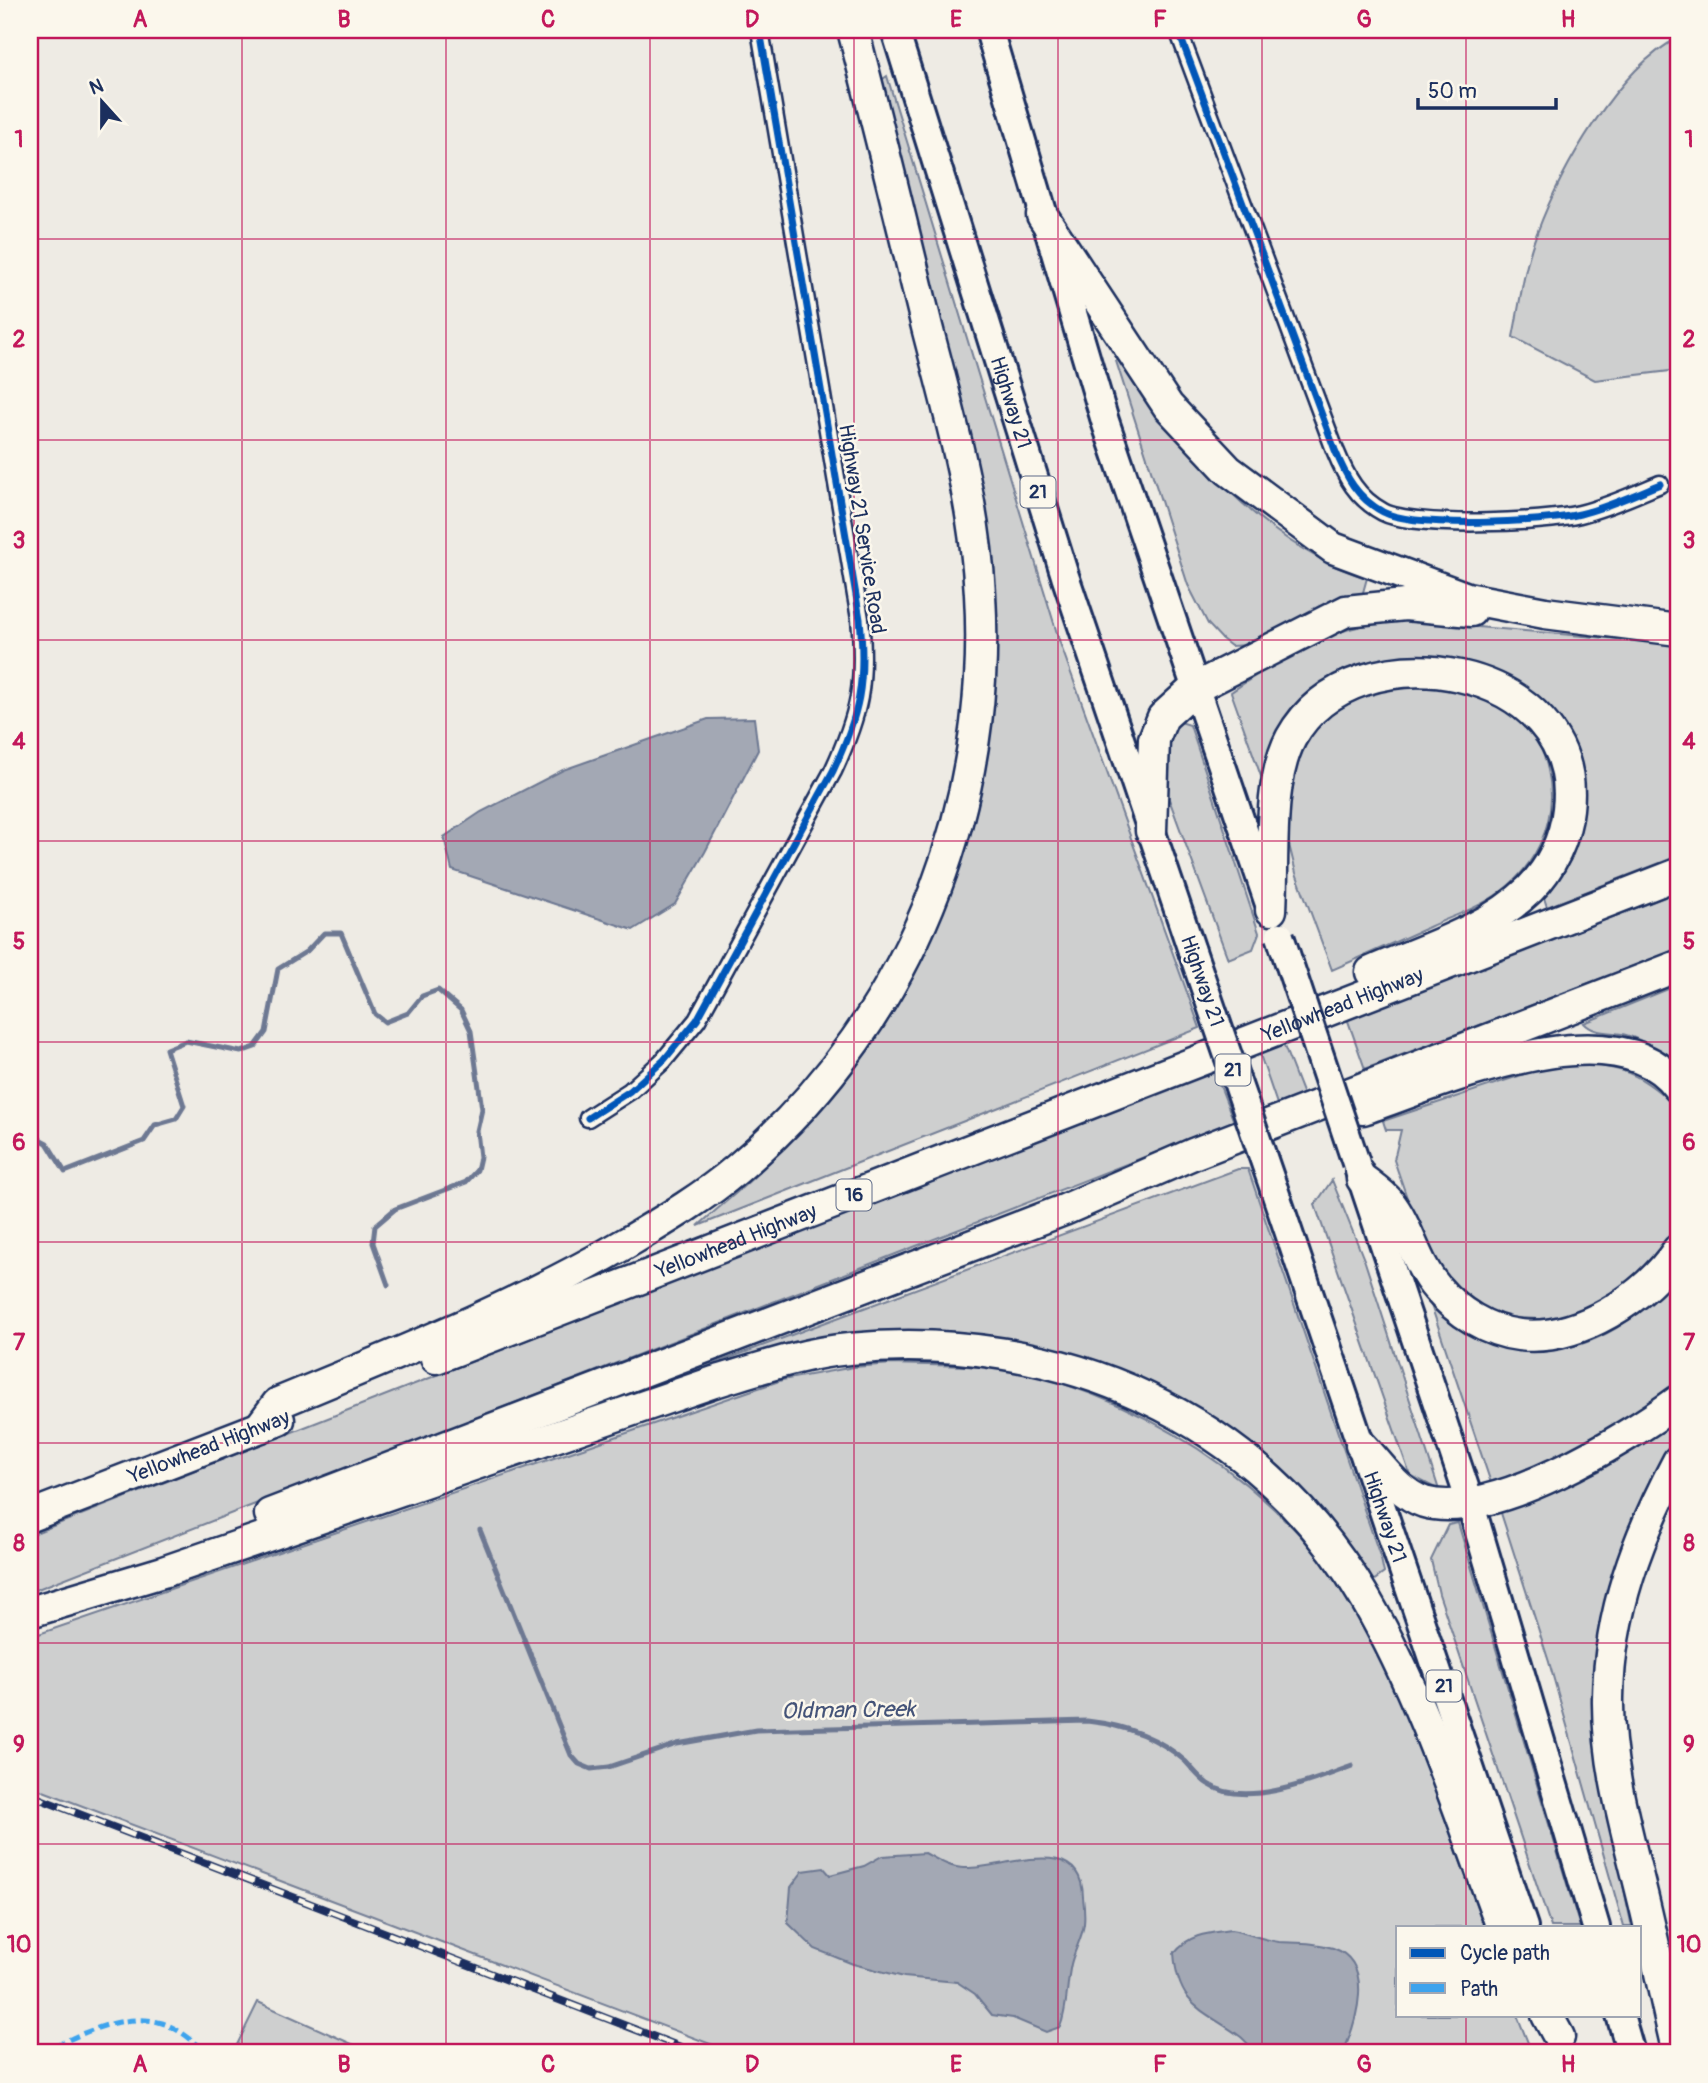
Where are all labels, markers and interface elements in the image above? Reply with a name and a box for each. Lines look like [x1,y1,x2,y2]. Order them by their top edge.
text: A [133,5,148,34]
text: B [337,5,351,34]
text: C [541,5,555,34]
text: D [745,5,759,34]
text: E [950,5,962,34]
text: F [1153,5,1167,34]
text: G [1356,5,1372,34]
text: H [1561,5,1575,34]
north arrow [66,66,136,136]
scale bar [1418,66,1556,110]
text: N [86,74,107,101]
text: 50 m [1428,78,1477,105]
text: 1 [15,125,24,154]
text: 1 [1685,125,1694,154]
text: 2 [13,325,26,354]
text: 2 [1683,325,1696,354]
street label: Highway 21 [984,353,1038,452]
street label: Highway 21 Service Road [832,422,892,636]
road number: 21 [1020,477,1056,508]
text: 3 [13,526,25,555]
text: 3 [1683,526,1695,555]
text: 4 [12,727,26,756]
text: 4 [1682,727,1696,756]
text: 5 [13,927,25,956]
text: 5 [1683,927,1695,956]
street label: Highway 21 [1174,932,1230,1030]
street label: Yellowhead Highway [1257,961,1427,1049]
road number: 21 [1216,1054,1250,1086]
text: 6 [12,1128,26,1157]
text: 6 [1682,1128,1696,1157]
road number: 16 [836,1180,872,1210]
street label: Yellowhead Highway [651,1197,821,1285]
text: 7 [13,1328,26,1357]
text: 7 [1683,1328,1696,1357]
street label: Yellowhead Highway [123,1404,294,1491]
street label: Highway 21 [1357,1467,1413,1566]
text: 8 [13,1529,25,1558]
text: 8 [1683,1529,1695,1558]
road number: 21 [1426,1670,1462,1702]
water label: Oldman Creek [781,1694,918,1726]
text: 9 [13,1730,25,1759]
text: 9 [1683,1730,1695,1759]
legend [1396,1926,1642,2016]
text: 10 [7,1930,31,1959]
text: 10 [1677,1930,1701,1959]
text: Cycle path [1460,1940,1550,1967]
text: Path [1460,1976,1498,2003]
text: A [133,2050,148,2079]
text: B [337,2050,351,2079]
text: C [541,2050,555,2079]
text: D [745,2050,759,2079]
text: E [950,2050,962,2079]
text: F [1153,2050,1167,2079]
text: G [1356,2050,1372,2079]
text: H [1561,2050,1575,2079]

